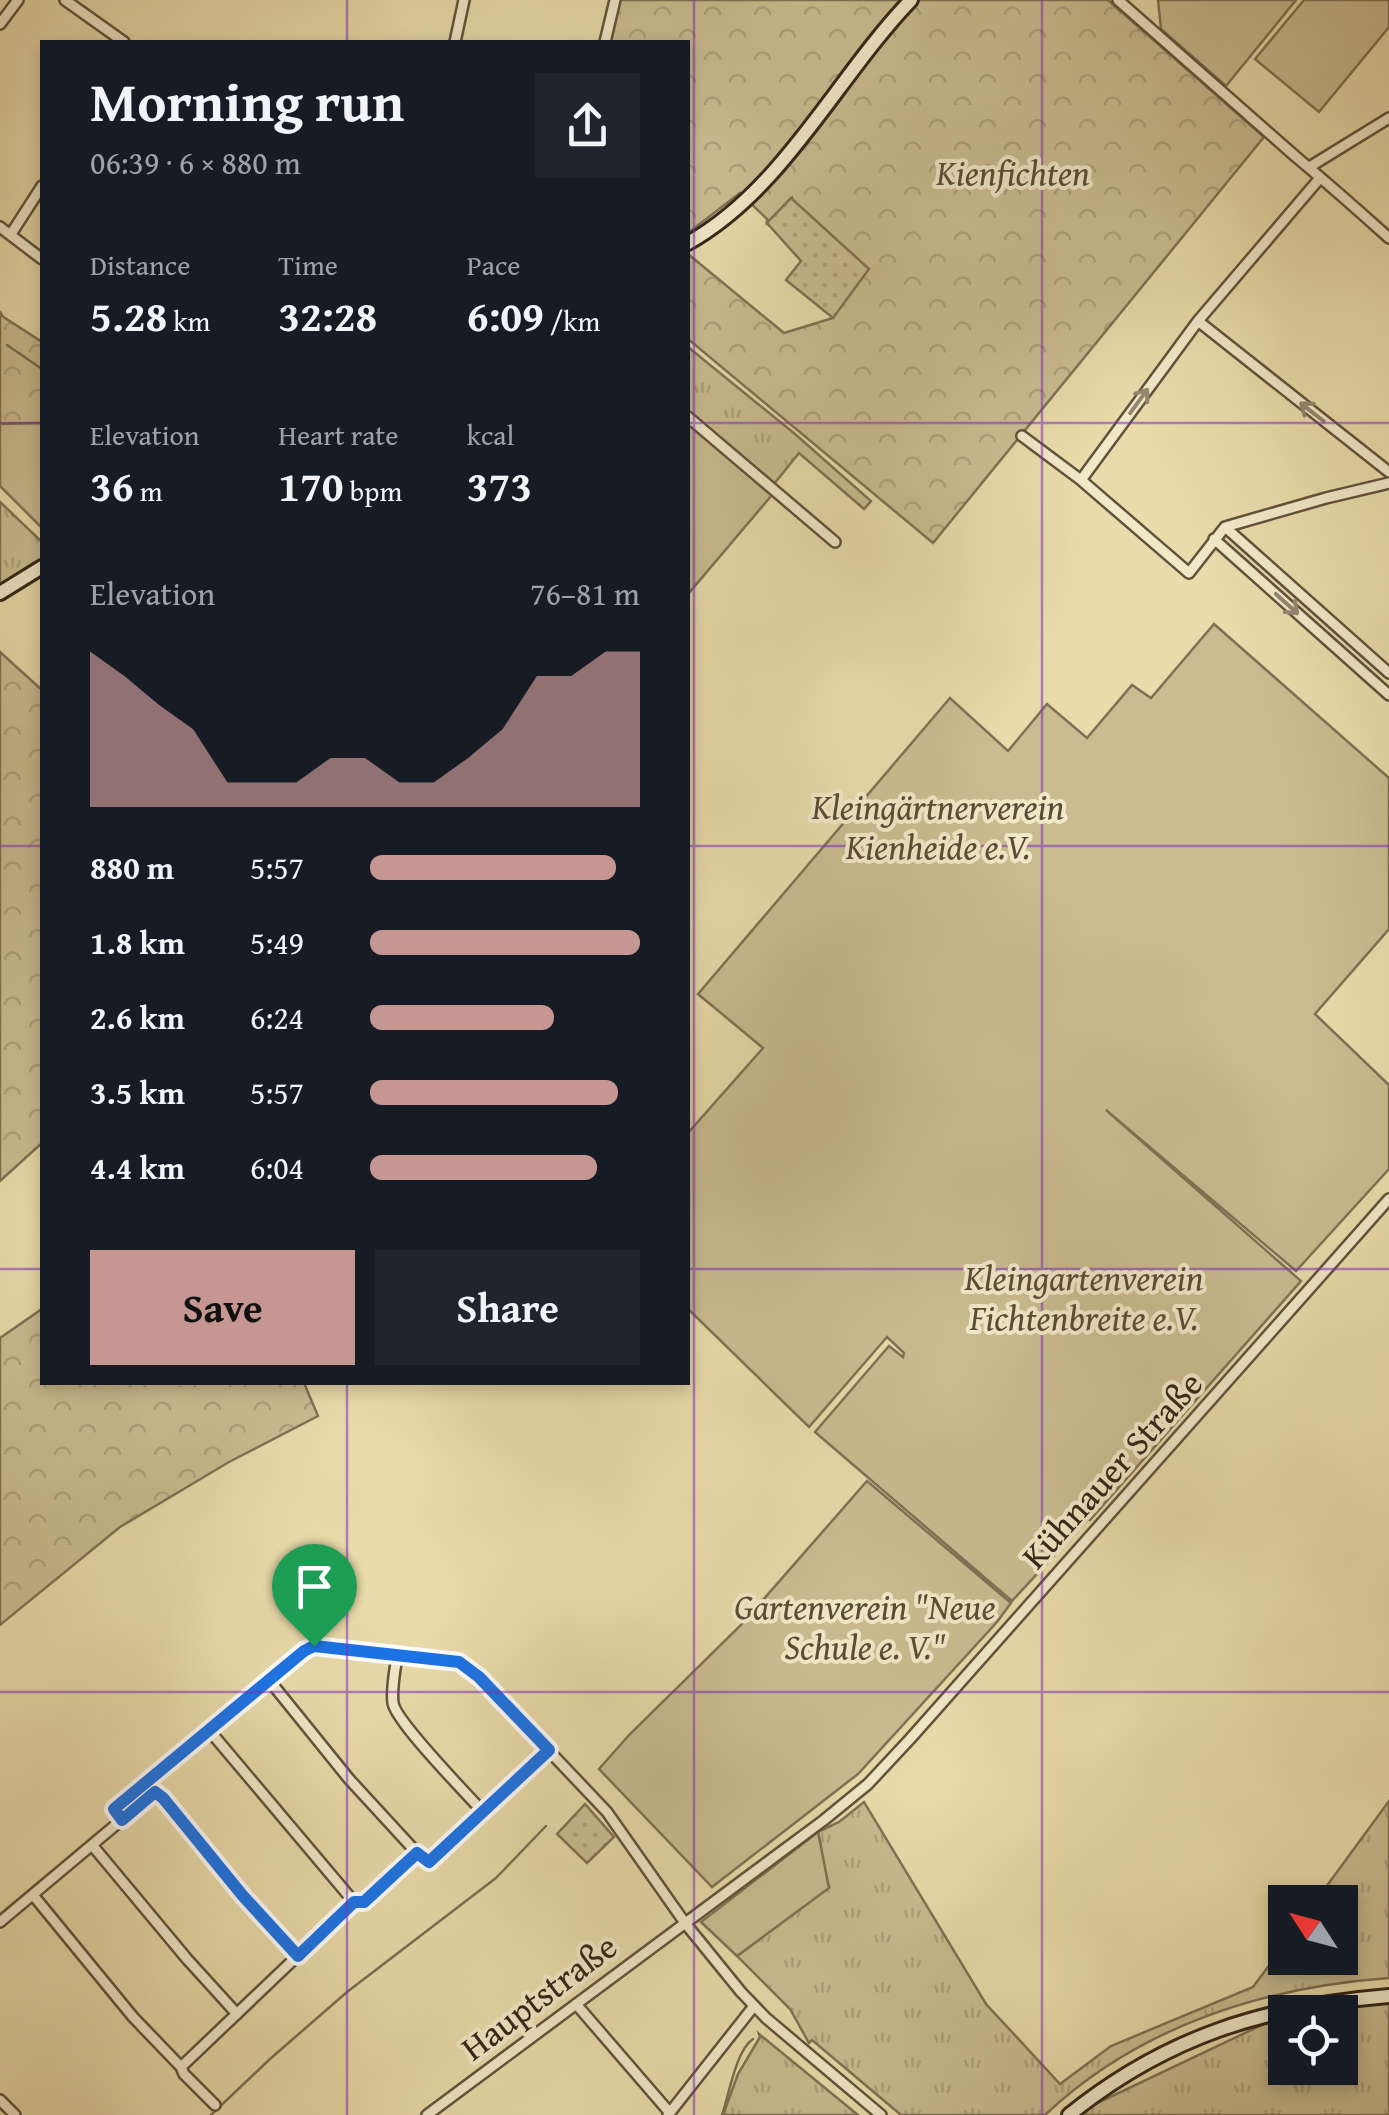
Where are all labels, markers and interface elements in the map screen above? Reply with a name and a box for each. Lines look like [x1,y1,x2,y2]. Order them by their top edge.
text: Morning run [90,61,404,141]
button: share [535,73,640,178]
text: 06:39 · 6 × 880 m [90,139,301,186]
park label: Kienfichten [935,147,1090,198]
text: Distance [90,244,190,285]
text: Time [278,244,338,285]
text: Pace [467,244,521,285]
text: 5.28 [90,285,167,346]
text: 32:28 [278,285,377,346]
text: 6:09 [467,285,544,346]
text: km [167,300,210,341]
text: /km [544,300,600,341]
one-way arrow [1128,388,1149,415]
one-way arrow [1300,401,1326,423]
text: Elevation [90,414,200,455]
text: Heart rate [278,414,398,455]
text: kcal [467,414,514,455]
text: 36 [90,455,134,516]
text: 170 [278,455,344,516]
text: 373 [467,455,532,516]
text: m [134,470,163,511]
text: bpm [344,470,402,511]
text: Elevation [90,570,215,617]
text: 76–81 m [530,570,640,617]
one-way arrow [1274,593,1299,616]
park label: Kleingärtnerverein Kienheide e.V. [811,781,1065,872]
text: 880 m [90,844,174,891]
text: 5:57 [250,844,304,891]
text: 1.8 km [90,919,185,966]
text: 5:49 [250,919,304,966]
text: 2.6 km [90,994,185,1041]
text: 6:24 [250,994,304,1041]
text: 3.5 km [90,1069,185,1116]
text: 5:57 [250,1069,304,1116]
text: 4.4 km [90,1144,185,1191]
text: 6:04 [250,1144,304,1191]
button: Save [90,1250,355,1365]
button: Share [375,1250,640,1365]
park label: Kleingartenverein Fichtenbreite e.V. [964,1252,1204,1343]
street label: Kühnauer Straße [1009,1360,1214,1580]
pin [272,1544,357,1647]
icon: arrive [287,1559,342,1614]
park label: Gartenverein "Neue Schule e. V." [734,1581,996,1672]
north arrow [1268,1885,1358,1975]
map controls [1268,1885,1358,2085]
street label: Hauptstraße [450,1921,627,2072]
button: locate [1268,1995,1358,2085]

